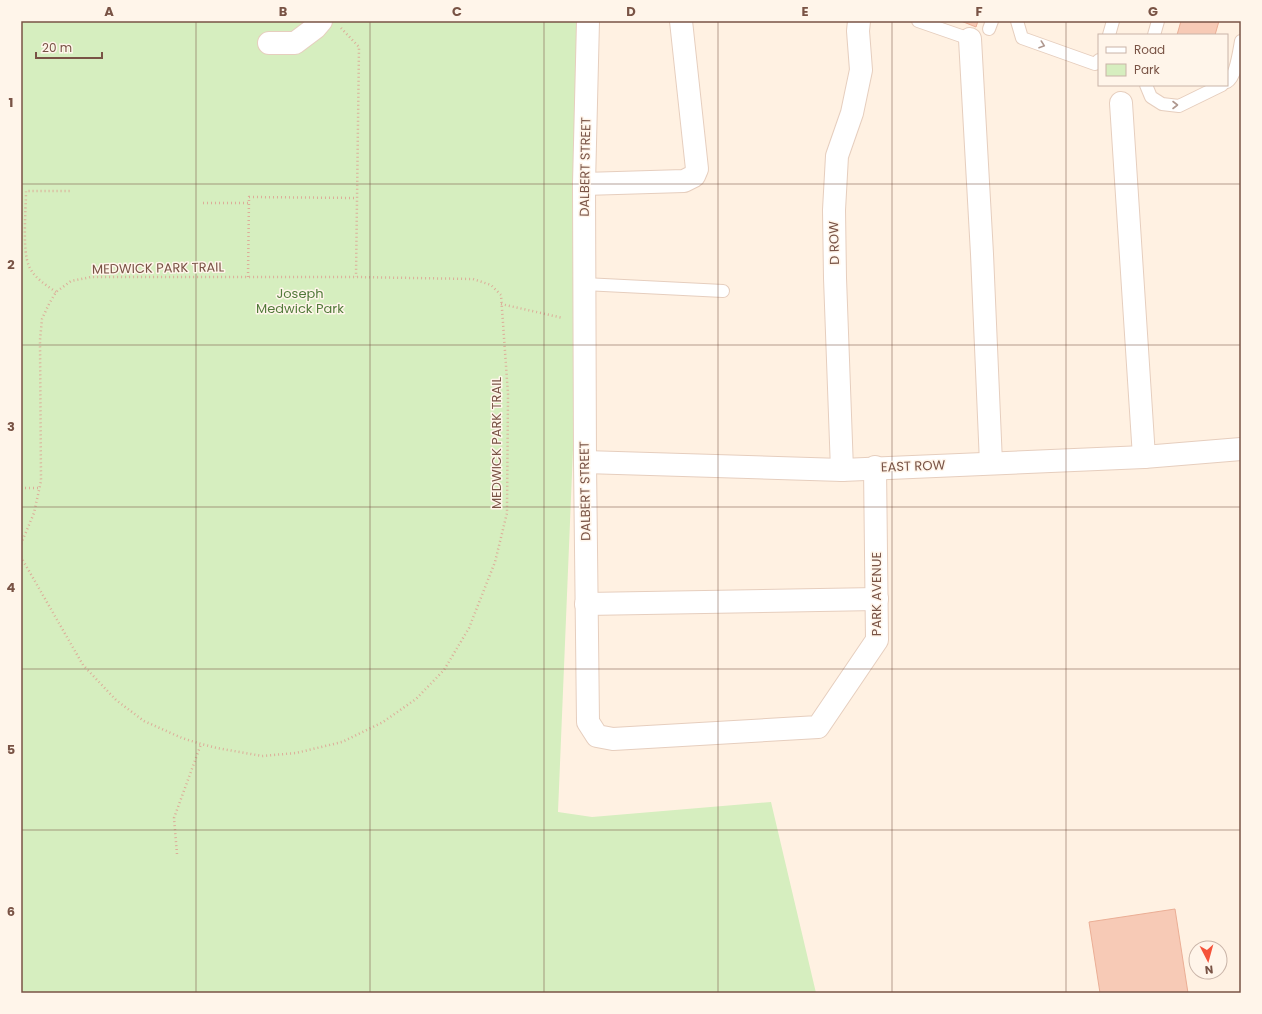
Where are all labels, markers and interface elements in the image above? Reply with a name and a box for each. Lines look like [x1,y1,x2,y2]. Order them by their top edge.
text: A [104,2,114,21]
text: B [279,2,288,21]
text: C [452,2,462,21]
text: D [626,2,636,21]
text: E [801,2,809,21]
text: F [975,2,983,21]
text: G [1148,2,1158,21]
scale bar [36,34,102,60]
legend [1098,34,1228,86]
text: 20 m [42,39,72,56]
one-way arrow [1038,41,1045,49]
text: Road [1134,41,1165,58]
text: Park [1134,61,1161,78]
text: 1 [9,93,13,112]
one-way arrow [1172,100,1178,109]
street label: DALBERT STREET [575,117,595,217]
street label: D ROW [824,221,844,265]
text: 2 [7,255,15,274]
street label: MEDWICK PARK TRAIL [92,257,225,279]
park label: Joseph Medwick Park [256,284,344,318]
street label: MEDWICK PARK TRAIL [487,377,506,509]
text: 3 [7,417,15,436]
street label: DALBERT STREET [575,441,595,541]
street label: EAST ROW [880,455,946,477]
street label: PARK AVENUE [867,552,886,636]
text: 4 [7,578,16,597]
text: 5 [7,740,15,759]
text: 6 [7,902,15,921]
north arrow [1188,940,1228,980]
text: N [1204,962,1214,978]

